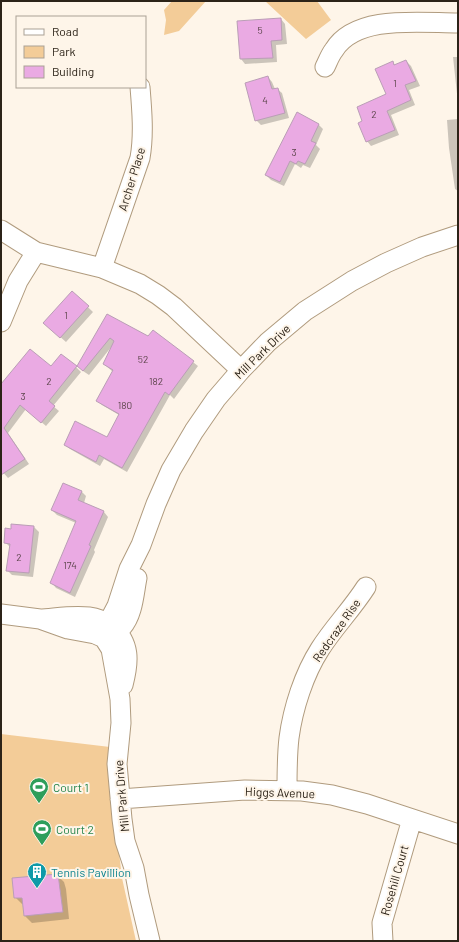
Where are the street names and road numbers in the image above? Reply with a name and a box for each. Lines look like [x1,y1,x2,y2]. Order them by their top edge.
street label: Archer Place [115,145,147,213]
street label: Mill Park Drive [231,321,293,381]
street label: Redcraze Rise [309,596,363,664]
street label: Mill Park Drive [111,759,131,833]
street label: Higgs Avenue [245,784,315,800]
street label: Rosehill Court [377,843,411,917]

